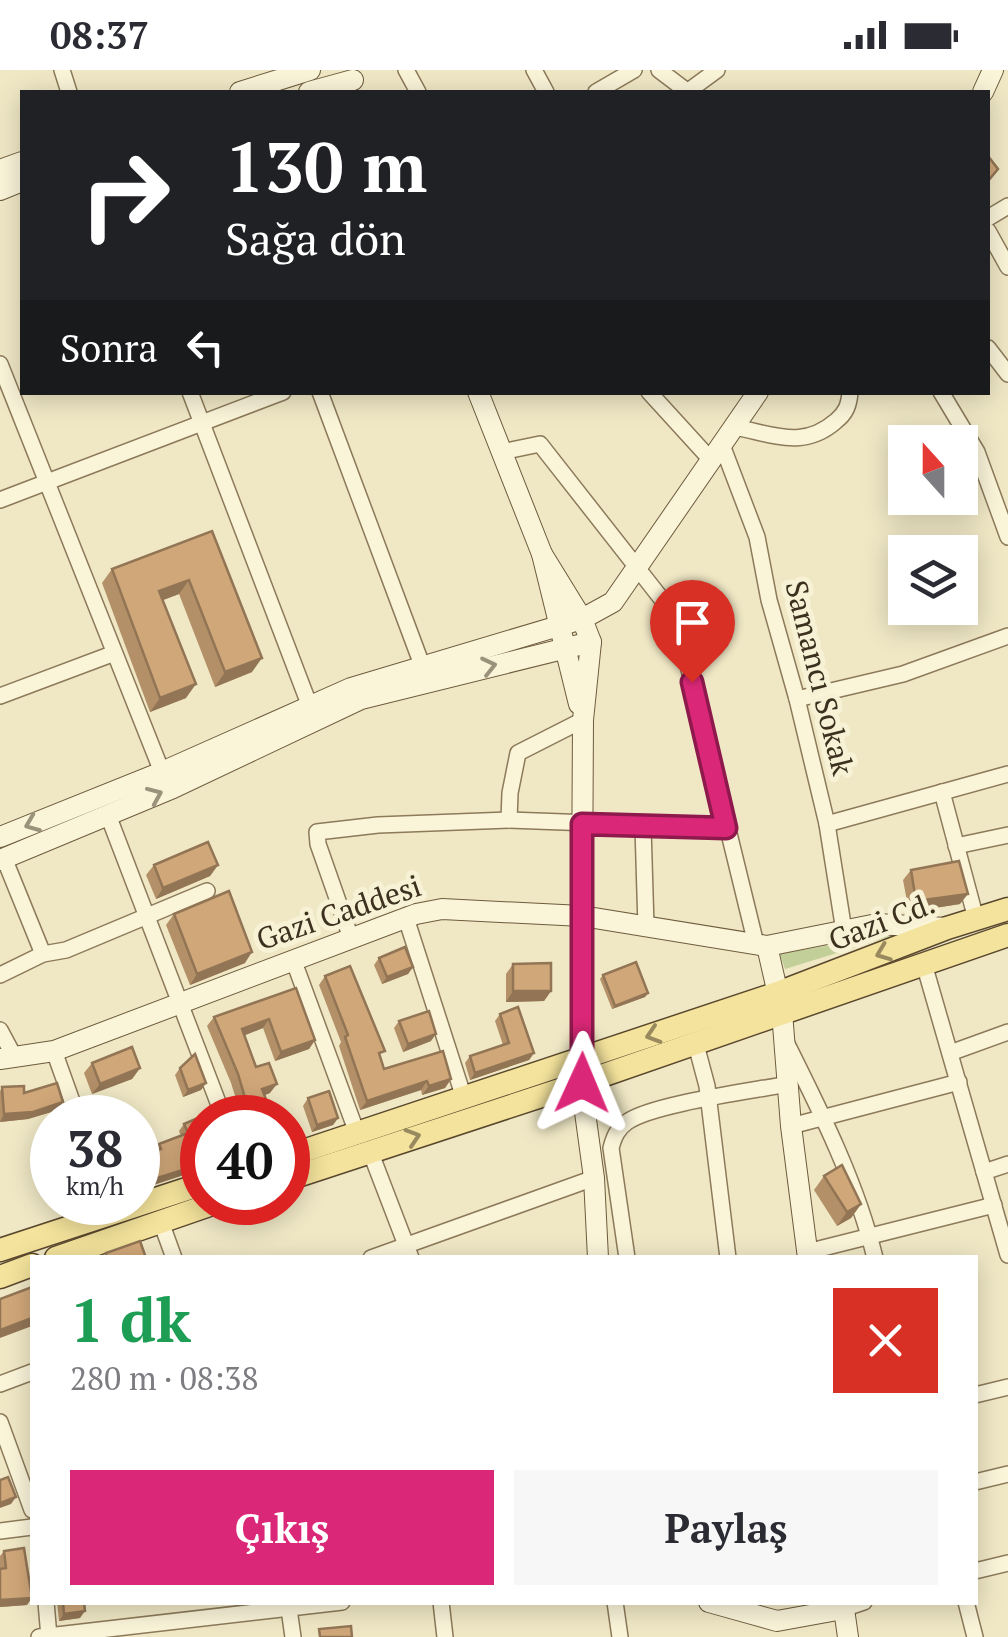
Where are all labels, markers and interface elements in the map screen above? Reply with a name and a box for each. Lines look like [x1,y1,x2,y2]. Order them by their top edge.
text: 08:37 [50,10,149,60]
text: 130 m [225,119,427,212]
icon: right [60,130,190,260]
text: Sağa dön [225,208,406,268]
icon: left [178,320,233,375]
text: Sonra [60,323,158,373]
north arrow [888,425,978,515]
map controls [888,425,978,625]
button: layers [888,535,978,625]
street label: Samancı Sokak [776,576,864,780]
pin [650,580,735,683]
icon: arrive [665,595,720,650]
one-way arrow [480,657,497,678]
one-way arrow [145,787,162,807]
one-way arrow [25,813,42,833]
street label: Gazi Caddesi [251,865,426,959]
street label: Gazi Cd. [823,882,941,960]
one-way arrow [875,941,893,961]
one-way arrow [645,1024,662,1044]
position arrow [530,1031,634,1135]
speed limit sign: 40 [180,1095,310,1225]
text: 38 [67,1115,123,1181]
one-way arrow [404,1128,421,1149]
text: km/h [66,1169,124,1202]
text: 1 dk [70,1280,191,1359]
button: close [833,1288,938,1393]
text: 280 m · 08:38 [70,1357,258,1399]
button: Çıkış [70,1470,494,1585]
button: Paylaş [514,1470,938,1585]

